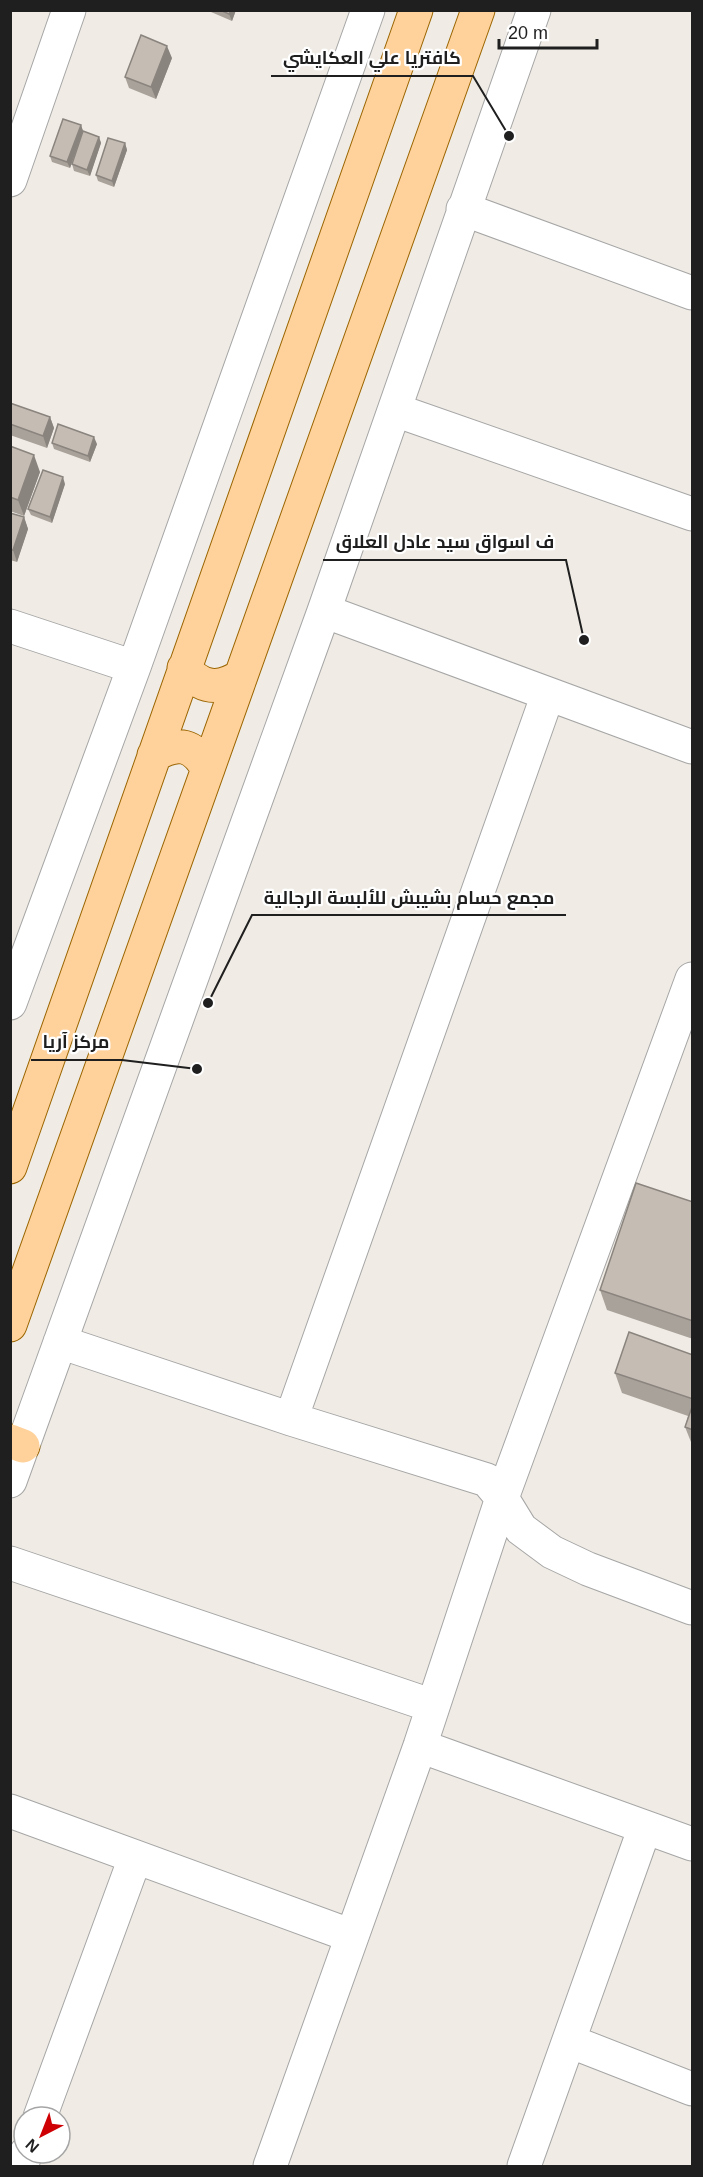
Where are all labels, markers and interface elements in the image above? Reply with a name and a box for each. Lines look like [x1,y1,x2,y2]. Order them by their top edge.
scale bar [499,12,596,50]
text: 20 m [508,23,548,43]
callout: كافتريا علي العكايشي [271,40,473,76]
text: كافتريا علي العكايشي [283,48,461,73]
callout: ف اسواق سيد عادل العلاق [323,524,566,560]
text: ف اسواق سيد عادل العلاق [336,532,554,553]
callout: مجمع حسام بشيبش للألبسة الرجالية [252,879,566,915]
text: مجمع حسام بشيبش للألبسة الرجالية [264,888,554,910]
callout: مركز آريا [31,1024,122,1060]
text: مركز آريا [42,1032,110,1053]
north arrow [12,2105,72,2165]
text: N [22,2136,42,2156]

